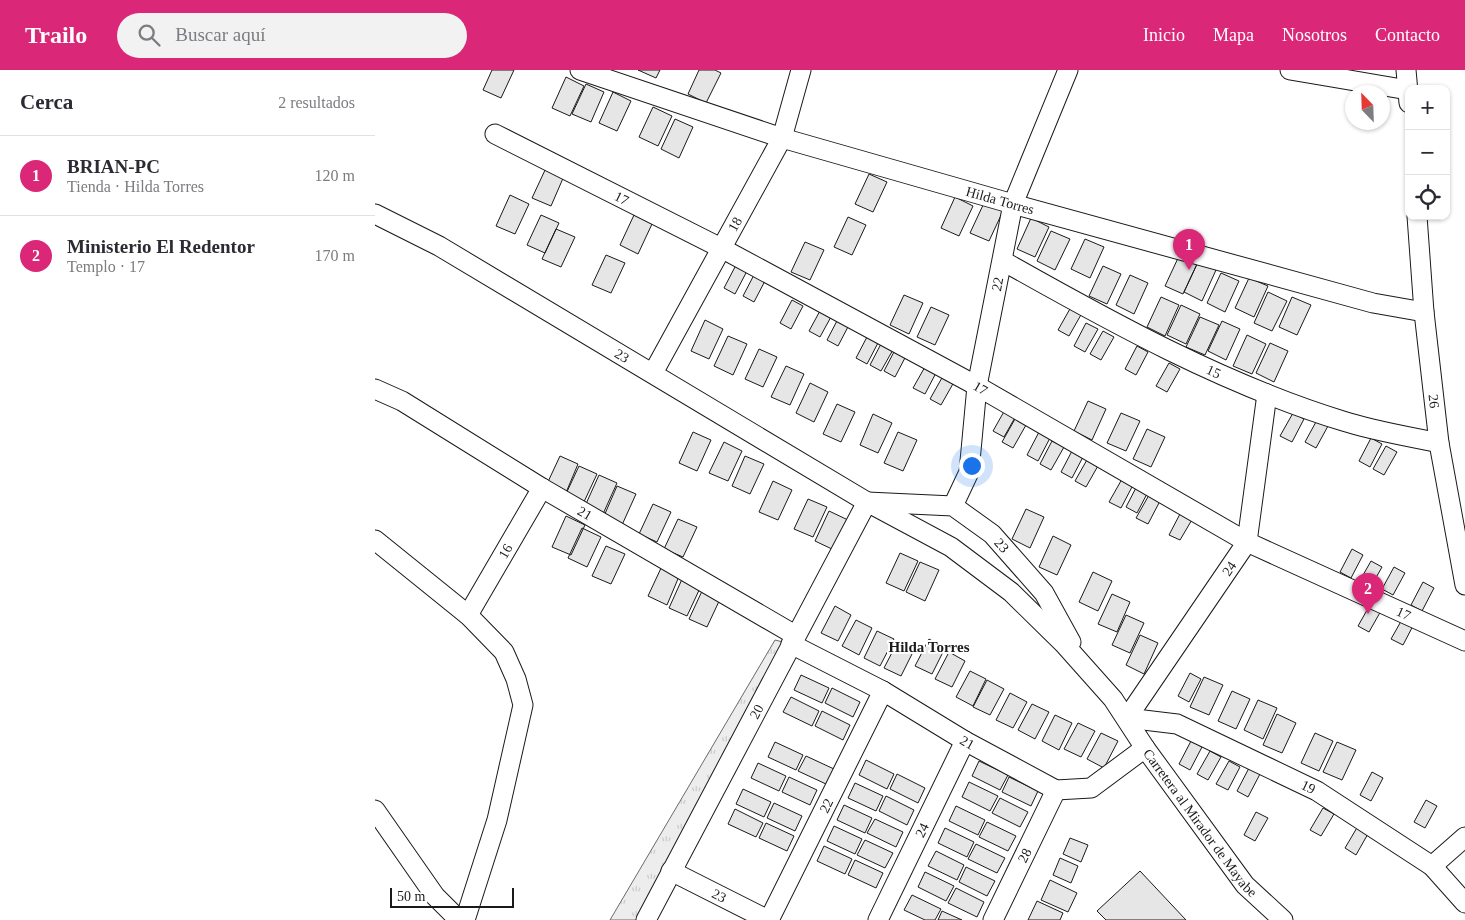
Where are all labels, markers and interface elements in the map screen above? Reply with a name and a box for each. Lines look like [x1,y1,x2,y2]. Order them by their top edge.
search box [117,13,467,58]
icon: search [135,21,163,49]
text: Trailo [25,22,87,48]
text: Buscar aquí [175,24,265,45]
text: Inicio [1143,25,1185,45]
text: Mapa [1213,25,1254,45]
text: Nosotros [1282,25,1347,45]
text: Contacto [1375,25,1440,45]
north arrow [1345,85,1390,130]
map controls [1405,85,1450,220]
button: + [1405,85,1450,130]
text: Cerca [20,90,73,114]
text: 2 resultados [278,94,355,111]
button: − [1405,130,1450,175]
text: BRIAN-PC [67,156,160,177]
text: 1 [32,167,40,184]
text: 120 m [315,167,355,184]
button: locate [1405,175,1450,220]
text: Tienda · Hilda Torres [67,178,204,195]
street label: Hilda Torres [964,184,1036,217]
street label: 17 [612,188,631,208]
street label: 18 [725,214,745,234]
pin: 1 [1173,229,1205,270]
text: Ministerio El Redentor [67,236,255,257]
text: 2 [32,247,40,264]
text: 170 m [315,247,355,264]
text: Templo · 17 [67,258,145,275]
street label: 22 [988,276,1006,292]
street label: 23 [612,346,632,366]
street label: 15 [1204,362,1223,381]
street label: 17 [971,378,990,398]
street label: 26 [1426,393,1442,409]
your location [959,453,985,479]
street label: 21 [575,503,595,523]
street label: 23 [992,535,1012,556]
street label: 16 [495,541,515,561]
street label: 24 [1219,558,1239,578]
pin: 2 [1352,573,1384,614]
street label: 17 [1394,603,1413,623]
district label: Hilda Torres [889,639,970,655]
street label: 20 [746,702,766,721]
street label: 21 [957,732,977,752]
street label: Carretera al Mirador de Mayabe [1141,746,1260,900]
street label: 19 [1299,777,1318,797]
street label: 22 [816,796,836,815]
street label: 24 [912,820,932,840]
street label: 28 [1015,846,1034,865]
scale bar [390,885,514,908]
street label: 23 [710,885,729,905]
text: 50 m [397,889,425,904]

